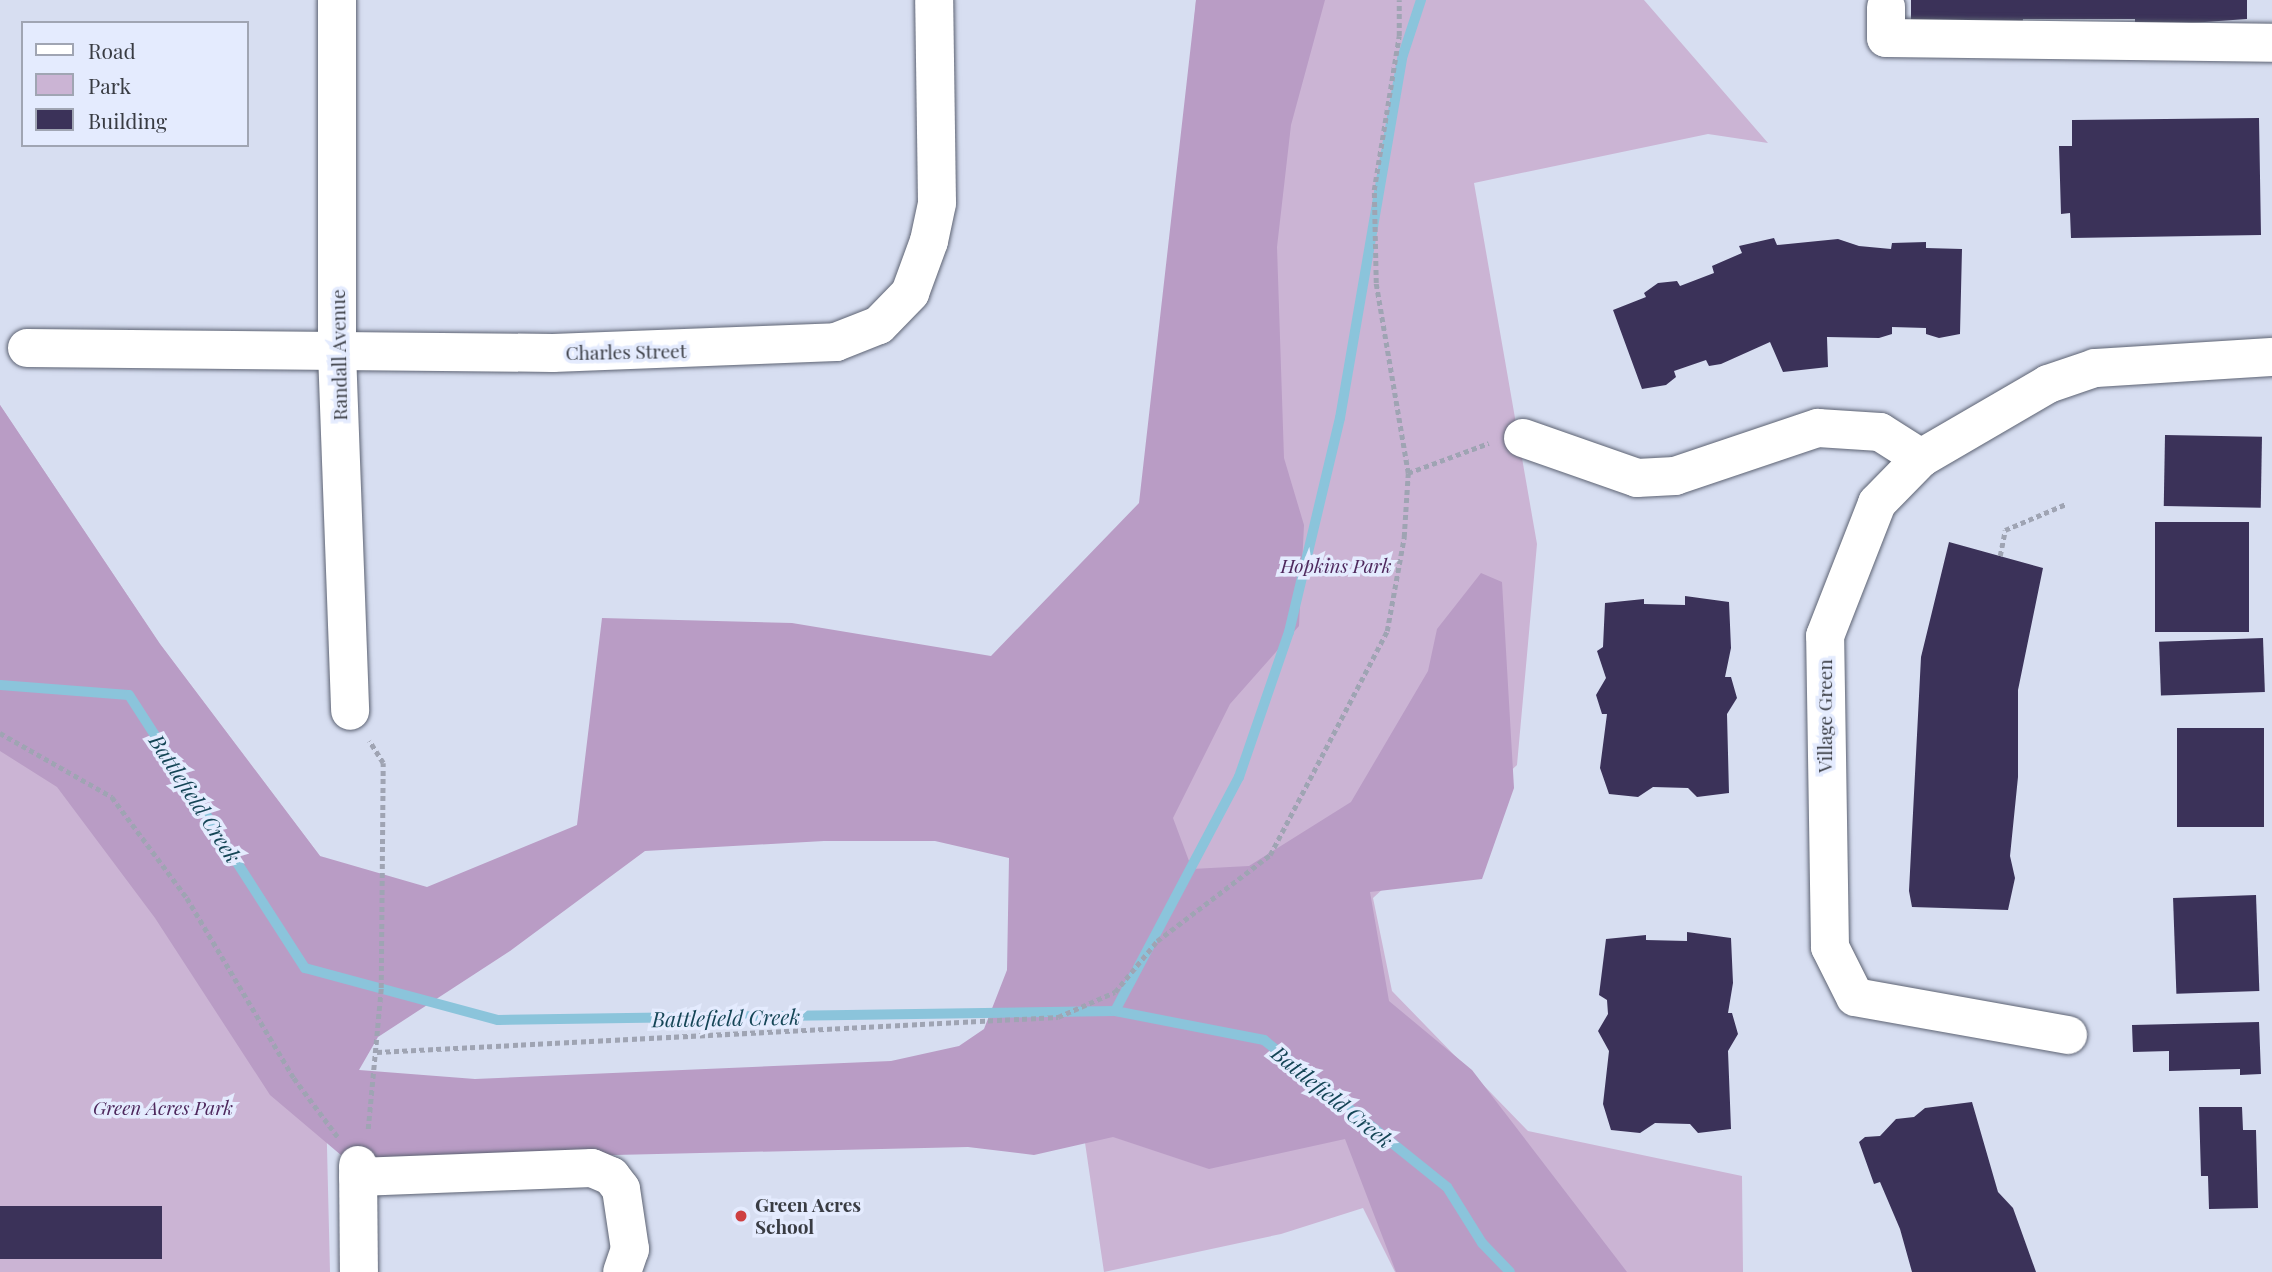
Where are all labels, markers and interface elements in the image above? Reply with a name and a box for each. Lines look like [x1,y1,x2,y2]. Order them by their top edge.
legend [21,21,248,147]
text: Road [88,36,136,64]
text: Park [88,71,131,99]
text: Building [88,106,167,134]
street label: Randall Avenue [326,289,352,421]
street label: Charles Street [565,340,687,364]
park label: Hopkins Park [1281,555,1391,577]
street label: Village Green [1814,659,1836,773]
water label: Battlefield Creek [145,729,247,867]
water label: Battlefield Creek [652,1003,800,1031]
water label: Battlefield Creek [1267,1040,1399,1152]
park label: Green Acres Park [93,1097,233,1119]
place label: Green Acres School [755,1194,862,1238]
marker: Green Acres School [733,1208,749,1224]

